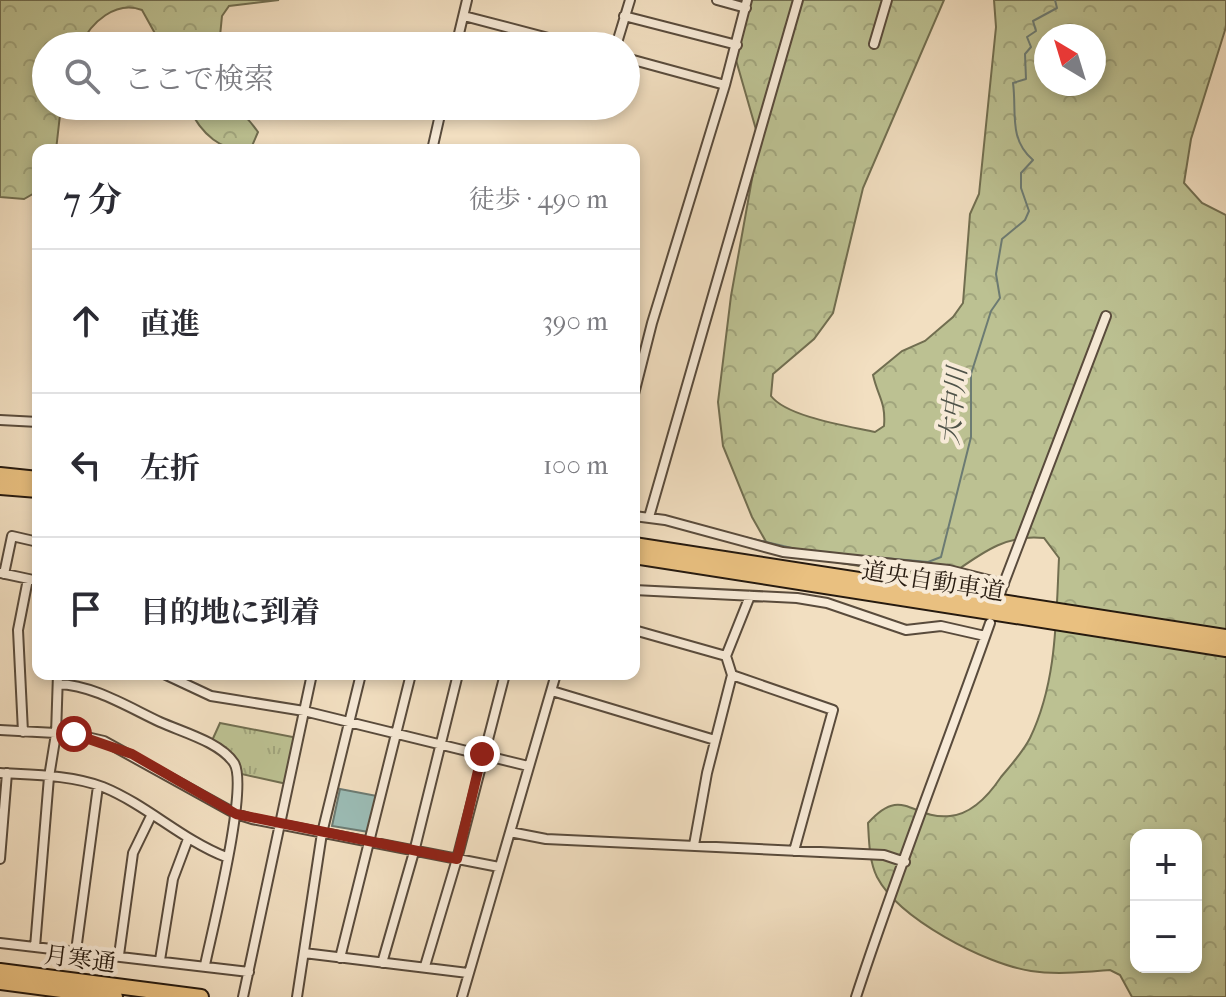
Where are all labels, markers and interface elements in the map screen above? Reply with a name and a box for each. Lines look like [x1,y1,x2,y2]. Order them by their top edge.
north arrow [1034,24,1106,96]
search box [32,32,640,120]
icon: search [60,54,104,98]
text: ここで検索 [124,62,274,97]
text: 7 分 [64,180,122,220]
text: 徒歩 · 490 m [469,184,608,215]
icon: ahead [64,299,108,343]
text: 390 m [542,306,608,337]
text: 直進 [140,307,200,342]
water label: 大中川 [934,363,973,446]
icon: left [64,443,108,487]
text: 100 m [543,450,608,481]
text: 左折 [140,451,200,486]
street label: 道央自動車道 [860,556,1006,606]
icon: arrive [64,587,108,631]
text: 目的地に到着 [140,595,320,630]
route start [56,716,92,752]
route end [464,736,500,772]
map controls [1130,829,1202,973]
button: + [1130,829,1202,901]
button: − [1130,901,1202,973]
street label: 月寒通 [43,941,117,977]

